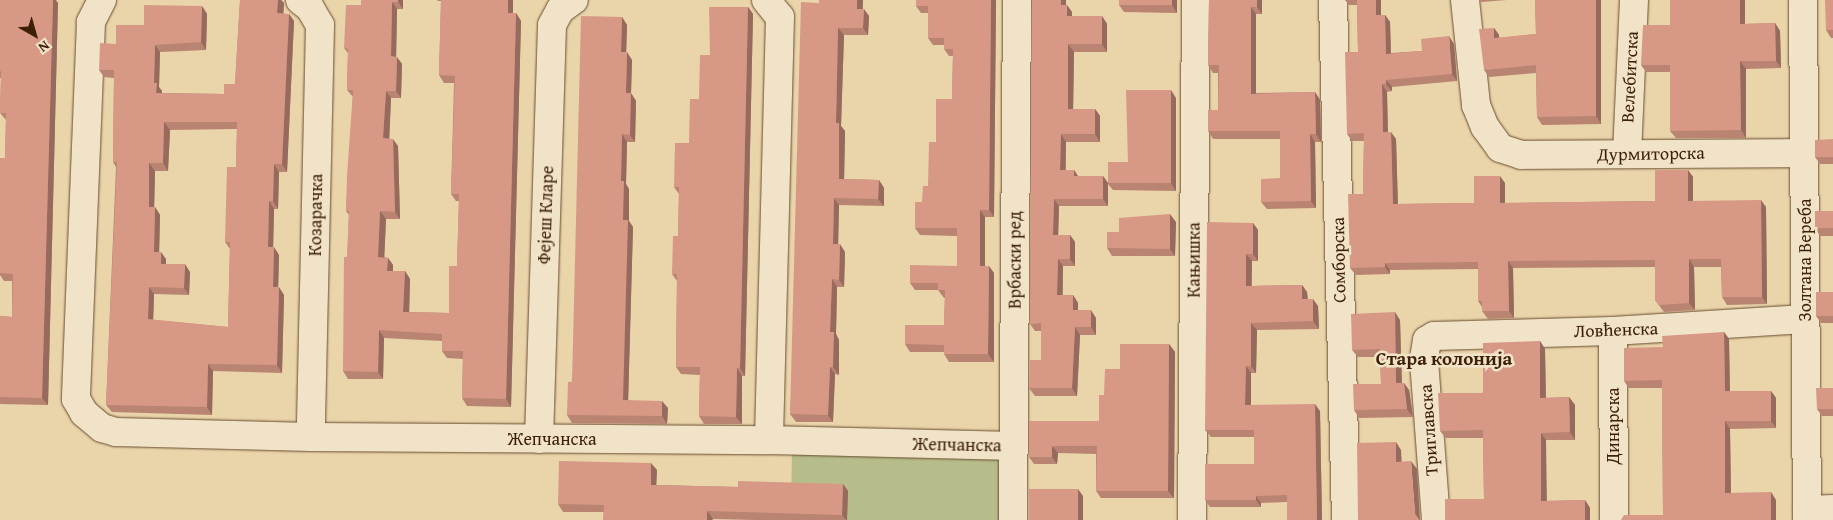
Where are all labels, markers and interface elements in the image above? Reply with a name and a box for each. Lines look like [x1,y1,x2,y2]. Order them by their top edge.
north arrow [10,10,60,60]
street label: Велебитска [1617,31,1643,123]
text: N [34,36,54,58]
street label: Дурмиторска [1597,142,1705,166]
street label: Фејеш Кларе [533,165,559,265]
street label: Козарачка [304,174,328,256]
street label: Золтана Вереба [1794,198,1816,322]
street label: Врбаски ред [1004,211,1026,309]
street label: Сомборска [1327,217,1351,303]
street label: Кањишка [1183,222,1205,298]
street label: Ловћенска [1573,318,1659,342]
district label: Стара колонија [1376,348,1512,370]
street label: Триглавска [1415,384,1443,476]
street label: Динарска [1602,388,1624,464]
street label: Жепчанска [507,428,597,450]
street label: Жепчанска [912,433,1002,457]

